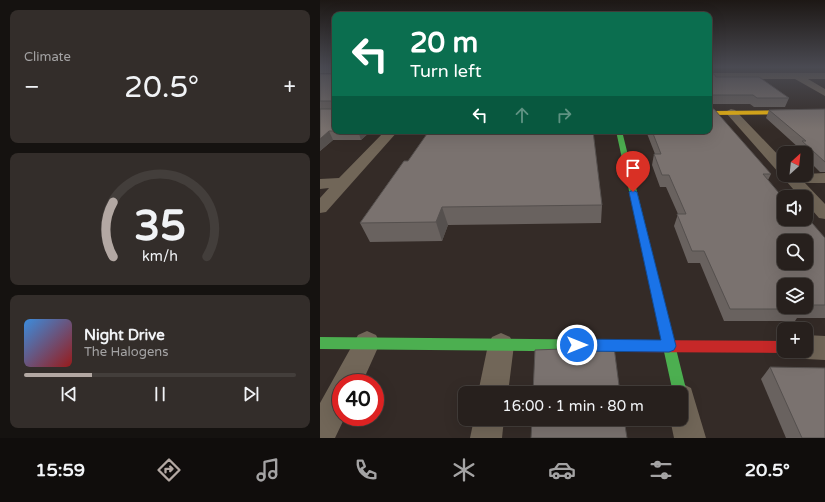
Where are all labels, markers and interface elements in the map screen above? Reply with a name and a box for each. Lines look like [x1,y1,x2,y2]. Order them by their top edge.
text: 20 m [410,26,478,60]
icon: left [344,28,396,80]
text: Climate [24,49,71,65]
text: Turn left [410,60,482,82]
text: 20.5° [124,69,199,106]
text: − [24,74,40,100]
text: + [284,74,296,100]
icon: left [469,104,491,126]
icon: ahead [511,104,533,126]
icon: right [553,104,575,126]
north arrow [777,146,813,182]
map controls [777,146,813,358]
pin [616,151,650,192]
icon: arrive [622,157,644,179]
button: sound [777,190,813,226]
text: 35 [134,202,186,252]
button: search [777,234,813,270]
text: km/h [142,248,178,265]
button: layers [777,278,813,314]
button: + [777,322,813,358]
position arrow [556,324,598,366]
text: Night Drive [84,326,165,344]
text: The Halogens [84,344,168,360]
speed limit sign: 40 [332,374,384,426]
icon: previous [58,383,80,405]
icon: pause [149,383,171,405]
icon: next [240,383,262,405]
text: 16:00 · 1 min · 80 m [502,397,644,415]
icon: directions [155,456,183,484]
icon: music [254,456,282,484]
icon: phone [352,456,380,484]
icon: climate [450,456,478,484]
icon: car [548,456,576,484]
icon: filters [647,456,675,484]
text: 15:59 [35,459,85,481]
text: 20.5° [745,459,790,481]

